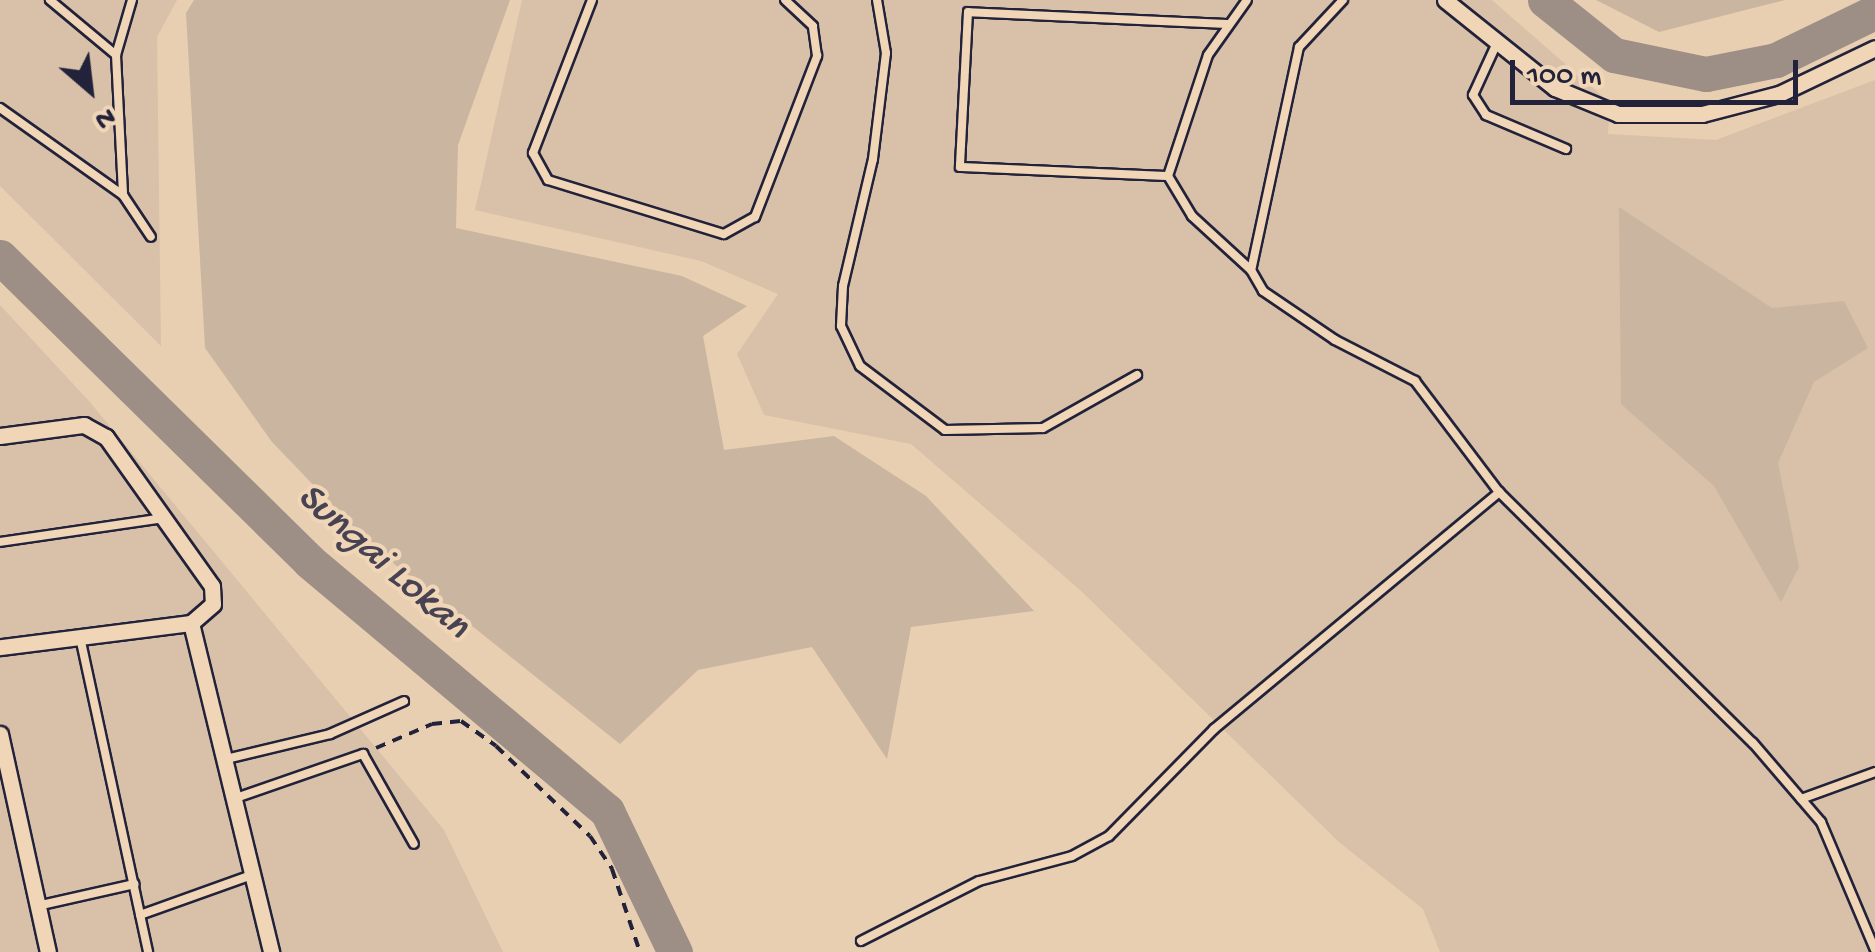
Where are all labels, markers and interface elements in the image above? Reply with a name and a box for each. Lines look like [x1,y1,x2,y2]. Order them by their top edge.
north arrow [40,40,140,140]
scale bar [1515,40,1802,102]
text: 100 m [1527,60,1602,95]
text: N [89,98,120,136]
water label: Sungai Lokan [286,475,478,651]

